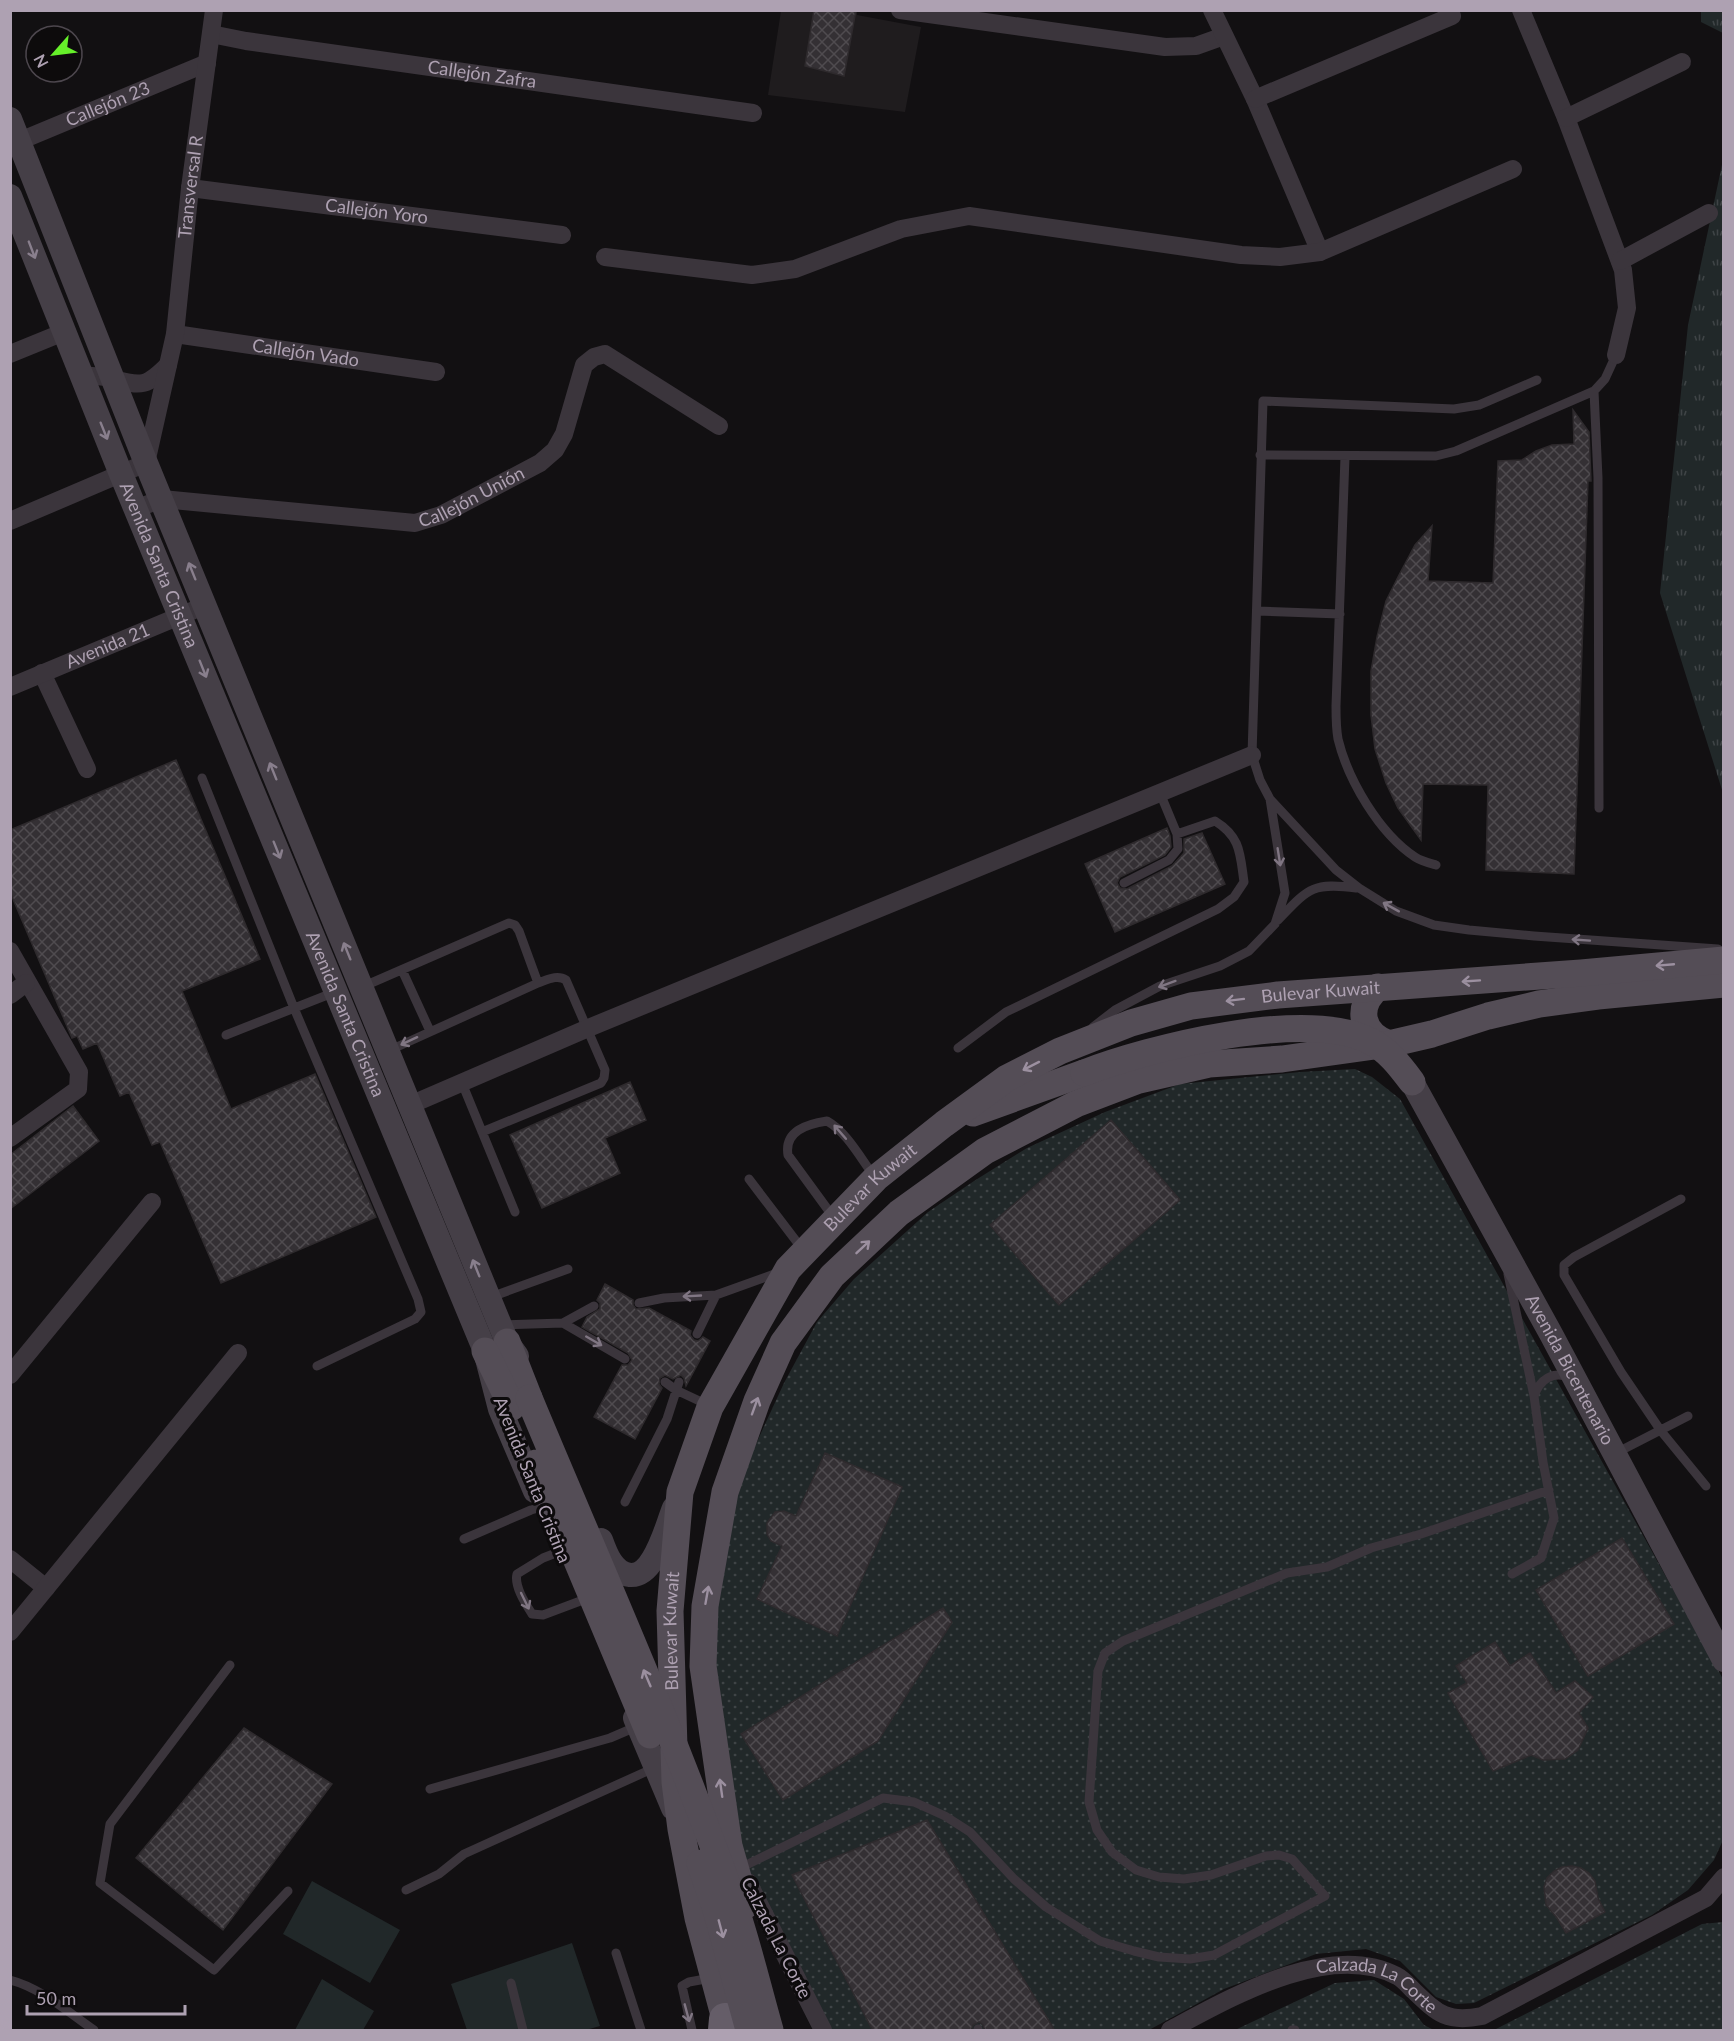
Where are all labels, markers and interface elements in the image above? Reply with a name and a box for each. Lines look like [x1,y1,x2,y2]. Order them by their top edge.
north arrow [24,24,84,84]
text: N [29,51,52,71]
street label: Callejón Zafra [426,55,538,92]
street label: Callejón 23 [62,76,153,131]
street label: Transversal R [173,133,207,239]
street label: Callejón Yoro [324,193,429,228]
one-way arrow [27,240,38,259]
street label: Callejón Vado [251,333,361,371]
one-way arrow [99,421,110,440]
street label: Callejón Unión [415,461,528,531]
street label: Avenida Santa Cristina [116,479,204,651]
one-way arrow [186,562,197,581]
street label: Avenida 21 [62,618,153,672]
one-way arrow [198,660,209,678]
one-way arrow [267,762,278,781]
one-way arrow [272,840,283,858]
one-way arrow [1274,847,1285,867]
one-way arrow [1383,901,1400,913]
street label: Avenida Santa Cristina [302,927,390,1100]
one-way arrow [1572,934,1592,945]
one-way arrow [341,943,352,961]
one-way arrow [1656,960,1676,971]
one-way arrow [1461,975,1481,986]
street label: Bulevar Kuwait [1260,976,1381,1007]
one-way arrow [1158,980,1177,991]
one-way arrow [1225,995,1245,1006]
one-way arrow [400,1036,418,1048]
one-way arrow [1022,1061,1040,1072]
one-way arrow [833,1125,847,1140]
street label: Bulevar Kuwait [819,1138,921,1235]
one-way arrow [855,1239,870,1254]
one-way arrow [470,1259,481,1278]
street label: Avenida Bicentenario [1521,1290,1620,1448]
one-way arrow [683,1291,703,1302]
one-way arrow [585,1335,602,1347]
street label: Avenida Santa Cristina [490,1393,576,1566]
one-way arrow [750,1398,761,1416]
street label: Bulevar Kuwait [658,1570,683,1691]
one-way arrow [702,1585,713,1605]
one-way arrow [519,1592,531,1609]
one-way arrow [641,1670,652,1688]
one-way arrow [715,1779,726,1799]
street label: Calzada La Corte [737,1873,817,2002]
one-way arrow [716,1919,728,1938]
street label: Calzada La Corte [1314,1953,1442,2017]
scale bar [27,1978,184,2016]
text: 50 m [36,1987,76,2009]
one-way arrow [682,2003,694,2022]

